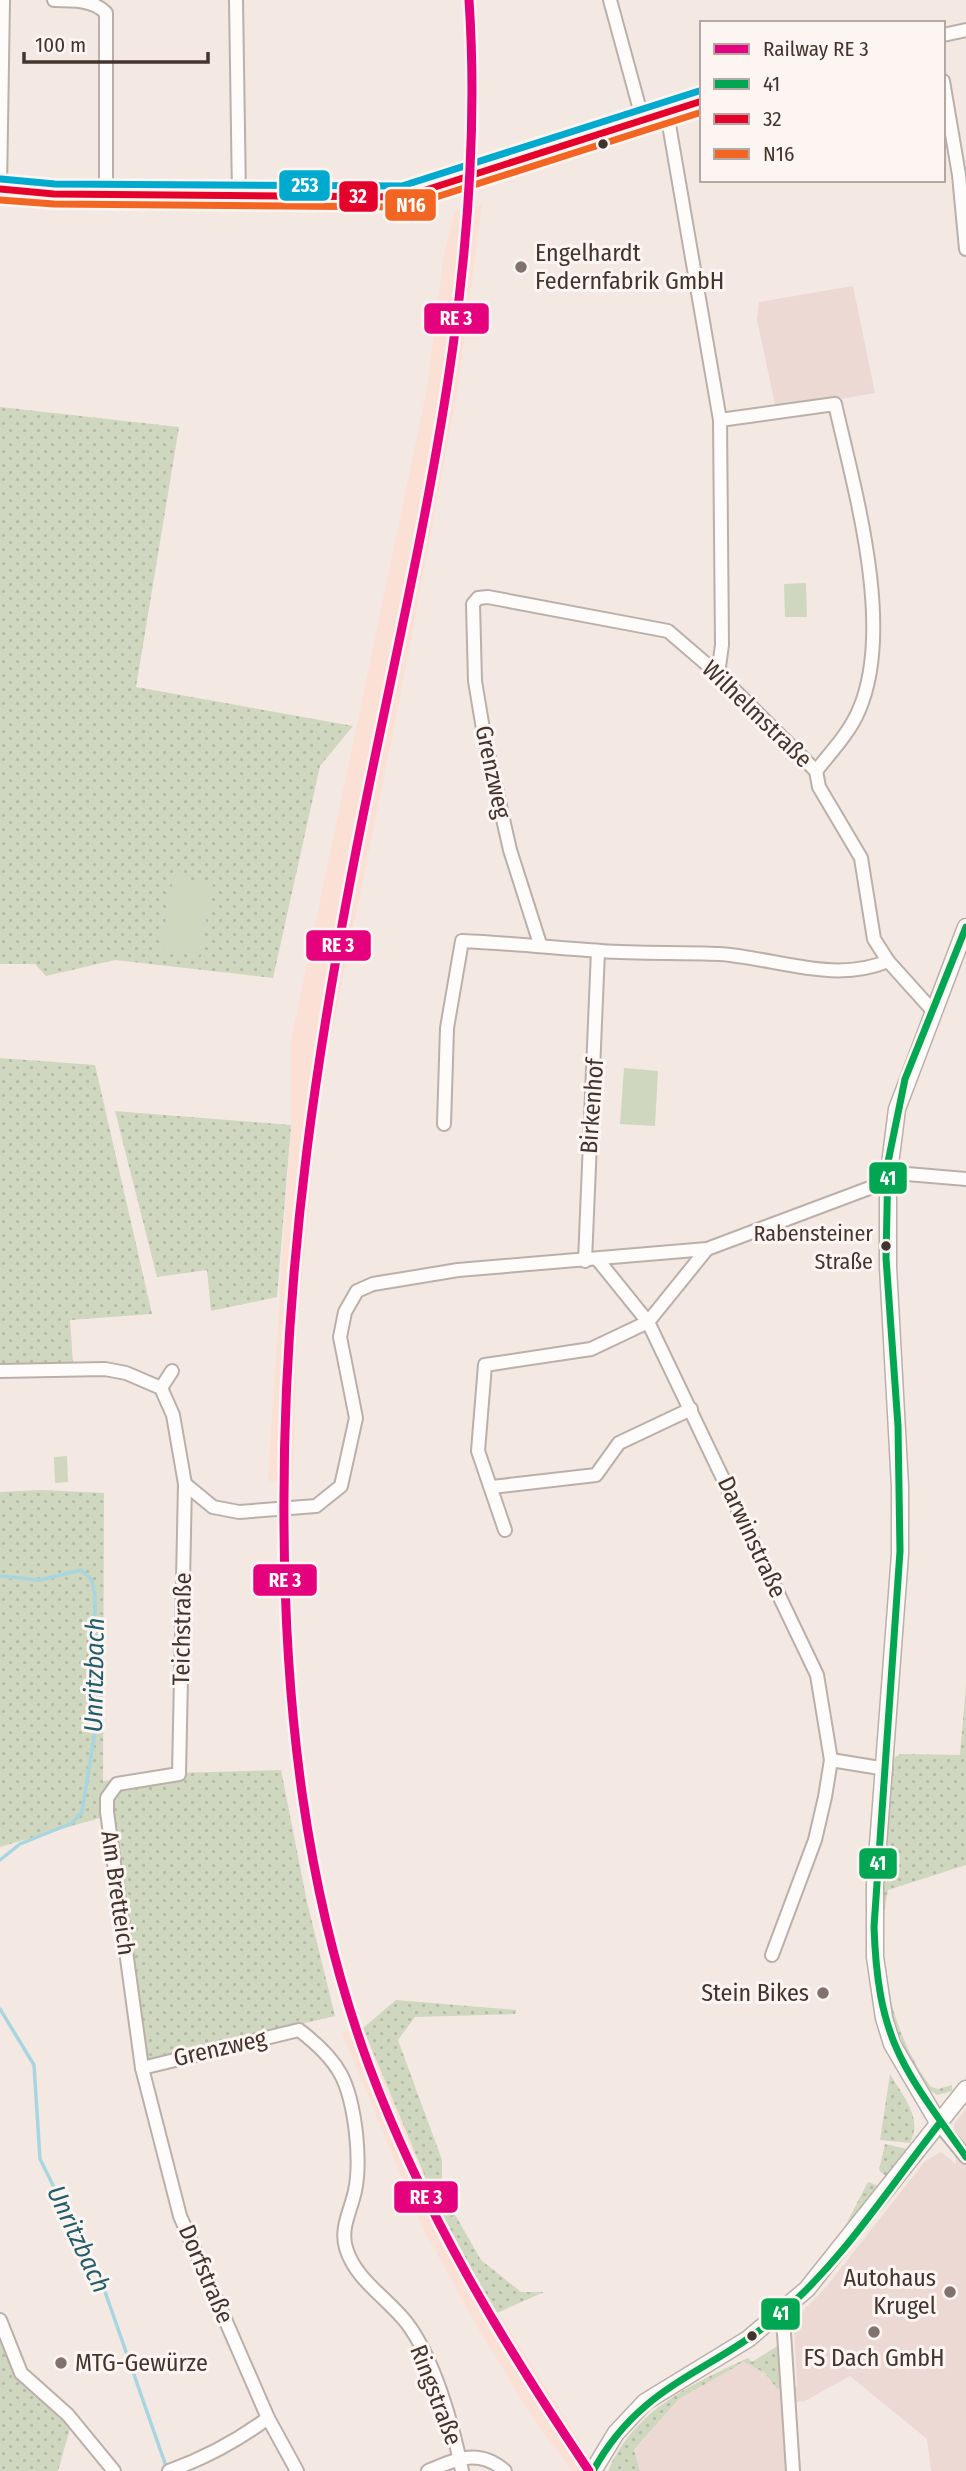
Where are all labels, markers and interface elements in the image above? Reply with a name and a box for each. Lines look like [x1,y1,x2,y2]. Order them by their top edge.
scale bar [24,21,208,65]
legend [700,21,945,182]
text: 100 m [35,32,86,58]
text: Railway RE 3 [763,36,869,62]
text: 41 [763,71,780,97]
text: 32 [763,106,782,132]
unlabelled marker [596,137,610,151]
text: N16 [763,141,794,167]
line badge: 253 [278,169,331,202]
text: 253 [291,174,318,197]
line badge: 32 [338,180,379,213]
text: 32 [348,185,367,208]
line badge: N16 [384,188,437,222]
text: N16 [396,194,426,217]
place label: Engelhardt Federnfabrik GmbH [535,239,724,295]
marker: Engelhardt Federnfabrik GmbH [513,259,529,275]
line badge: RE 3 [423,302,490,335]
text: RE 3 [440,307,472,330]
street label: Wilhelmstraße [696,655,818,773]
street label: Grenzweg [470,723,517,822]
line badge: RE 3 [305,929,372,962]
text: RE 3 [322,934,354,957]
street label: Birkenhof [575,1056,609,1155]
line badge: 41 [868,1161,908,1195]
text: 41 [880,1167,896,1190]
place label: Rabensteiner Straße [753,1220,873,1275]
marker: Rabensteiner Straße [879,1239,893,1253]
street label: Darwinstraße [712,1472,792,1602]
line badge: RE 3 [252,1563,318,1597]
text: RE 3 [269,1569,301,1592]
street label: Teichstraße [167,1572,197,1686]
water label: Unritzbach [78,1617,111,1733]
street label: Am Bretteich [95,1829,141,1957]
line badge: 41 [858,1847,898,1880]
text: 41 [870,1852,886,1875]
place label: Stein Bikes [701,1979,809,2007]
marker: Stein Bikes [815,1985,831,2001]
street label: Grenzweg [171,2024,270,2072]
line badge: RE 3 [393,2180,459,2214]
water label: Unritzbach [40,2181,117,2298]
text: RE 3 [410,2186,442,2209]
street label: Dorfstraße [173,2220,239,2328]
place label: Autohaus Krugel [844,2264,936,2320]
marker: Autohaus Krugel [942,2284,958,2300]
line badge: 41 [760,2297,801,2331]
text: 41 [773,2302,789,2325]
marker: FS Dach GmbH [866,2324,882,2340]
unlabelled marker [745,2329,759,2343]
street label: Ringstraße [404,2341,468,2449]
place label: FS Dach GmbH [803,2344,945,2372]
place label: MTG-Gewürze [75,2349,208,2377]
marker: MTG-Gewürze [53,2355,69,2371]

